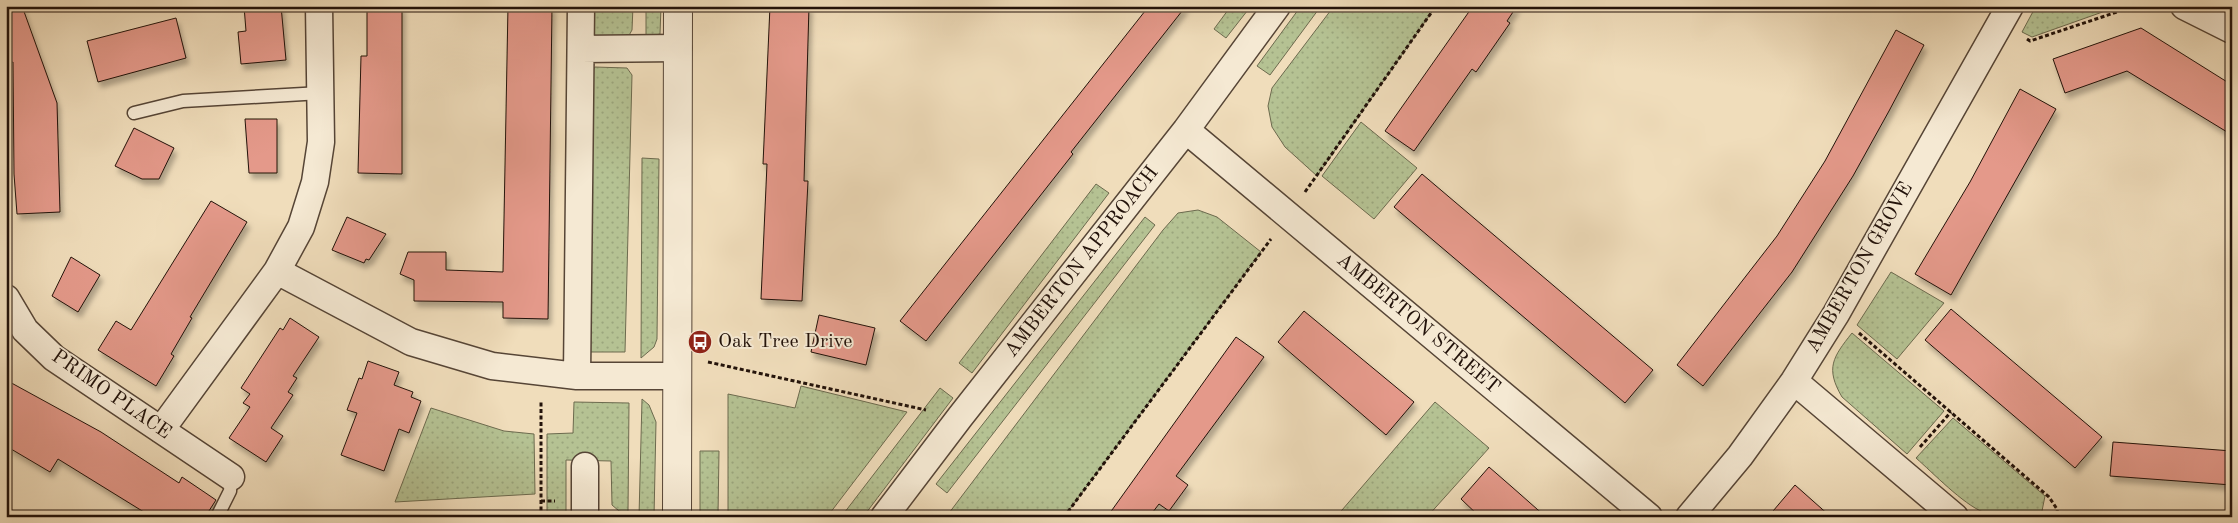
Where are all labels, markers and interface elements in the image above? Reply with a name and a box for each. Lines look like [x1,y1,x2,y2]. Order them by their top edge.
street label: AMBERTON APPROACH [1001,163,1163,361]
street label: AMBERTON GROVE [1803,179,1917,357]
street label: AMBERTON STREET [1333,250,1503,398]
bus stop icon: Oak Tree Drive [687,329,713,355]
place label: Oak Tree Drive [718,332,852,352]
street label: PRIMO PLACE [48,346,174,444]

